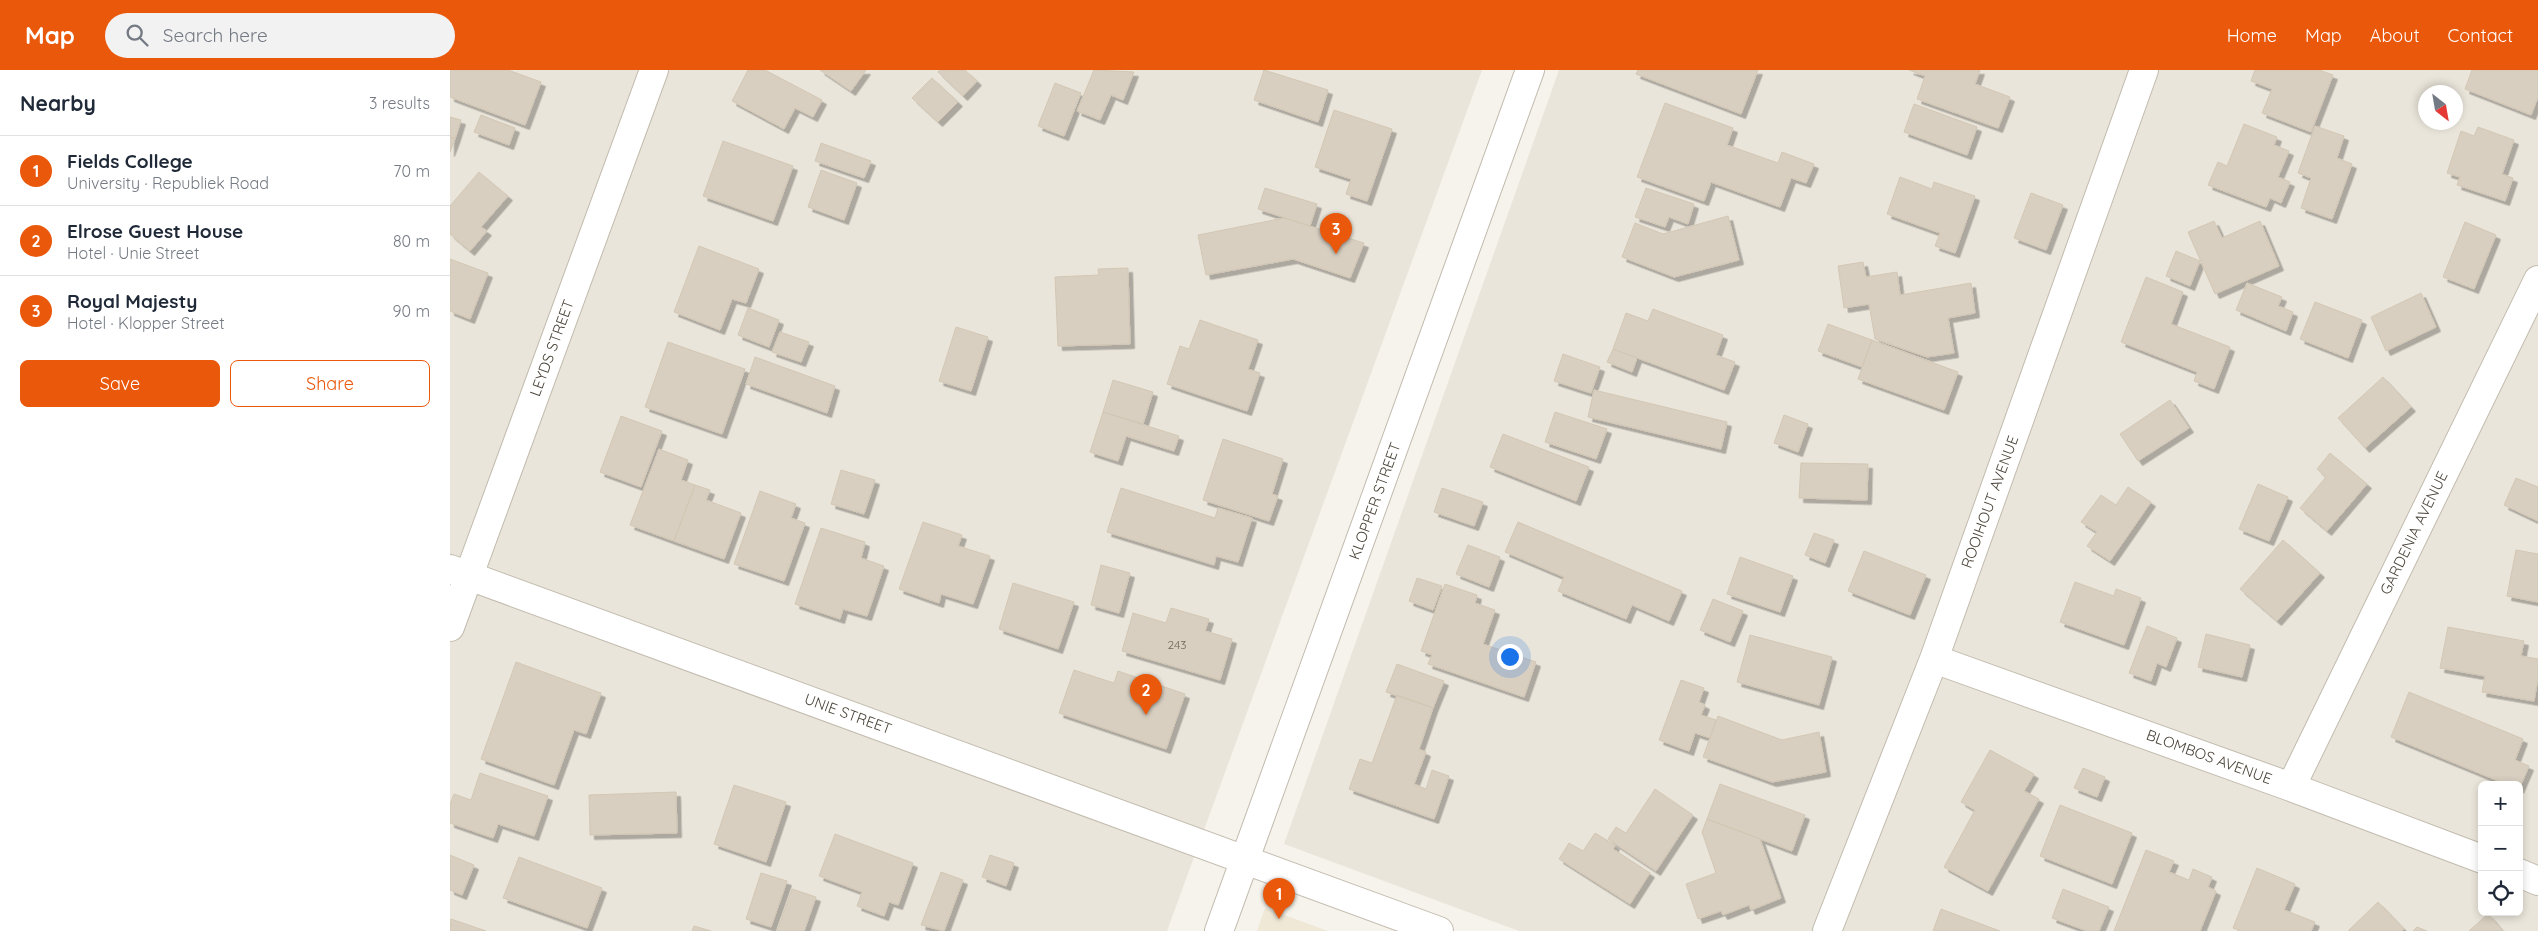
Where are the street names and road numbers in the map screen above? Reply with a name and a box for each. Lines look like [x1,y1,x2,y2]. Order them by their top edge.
street label: LEYDS STREET [525,297,578,399]
street label: ROOIHOUT AVENUE [1957,433,2022,571]
street label: KLOPPER STREET [1344,439,1405,562]
street label: GARDENIA AVENUE [2375,468,2452,598]
street label: UNIE STREET [802,689,894,738]
street label: BLOMBOS AVENUE [2144,725,2275,788]

